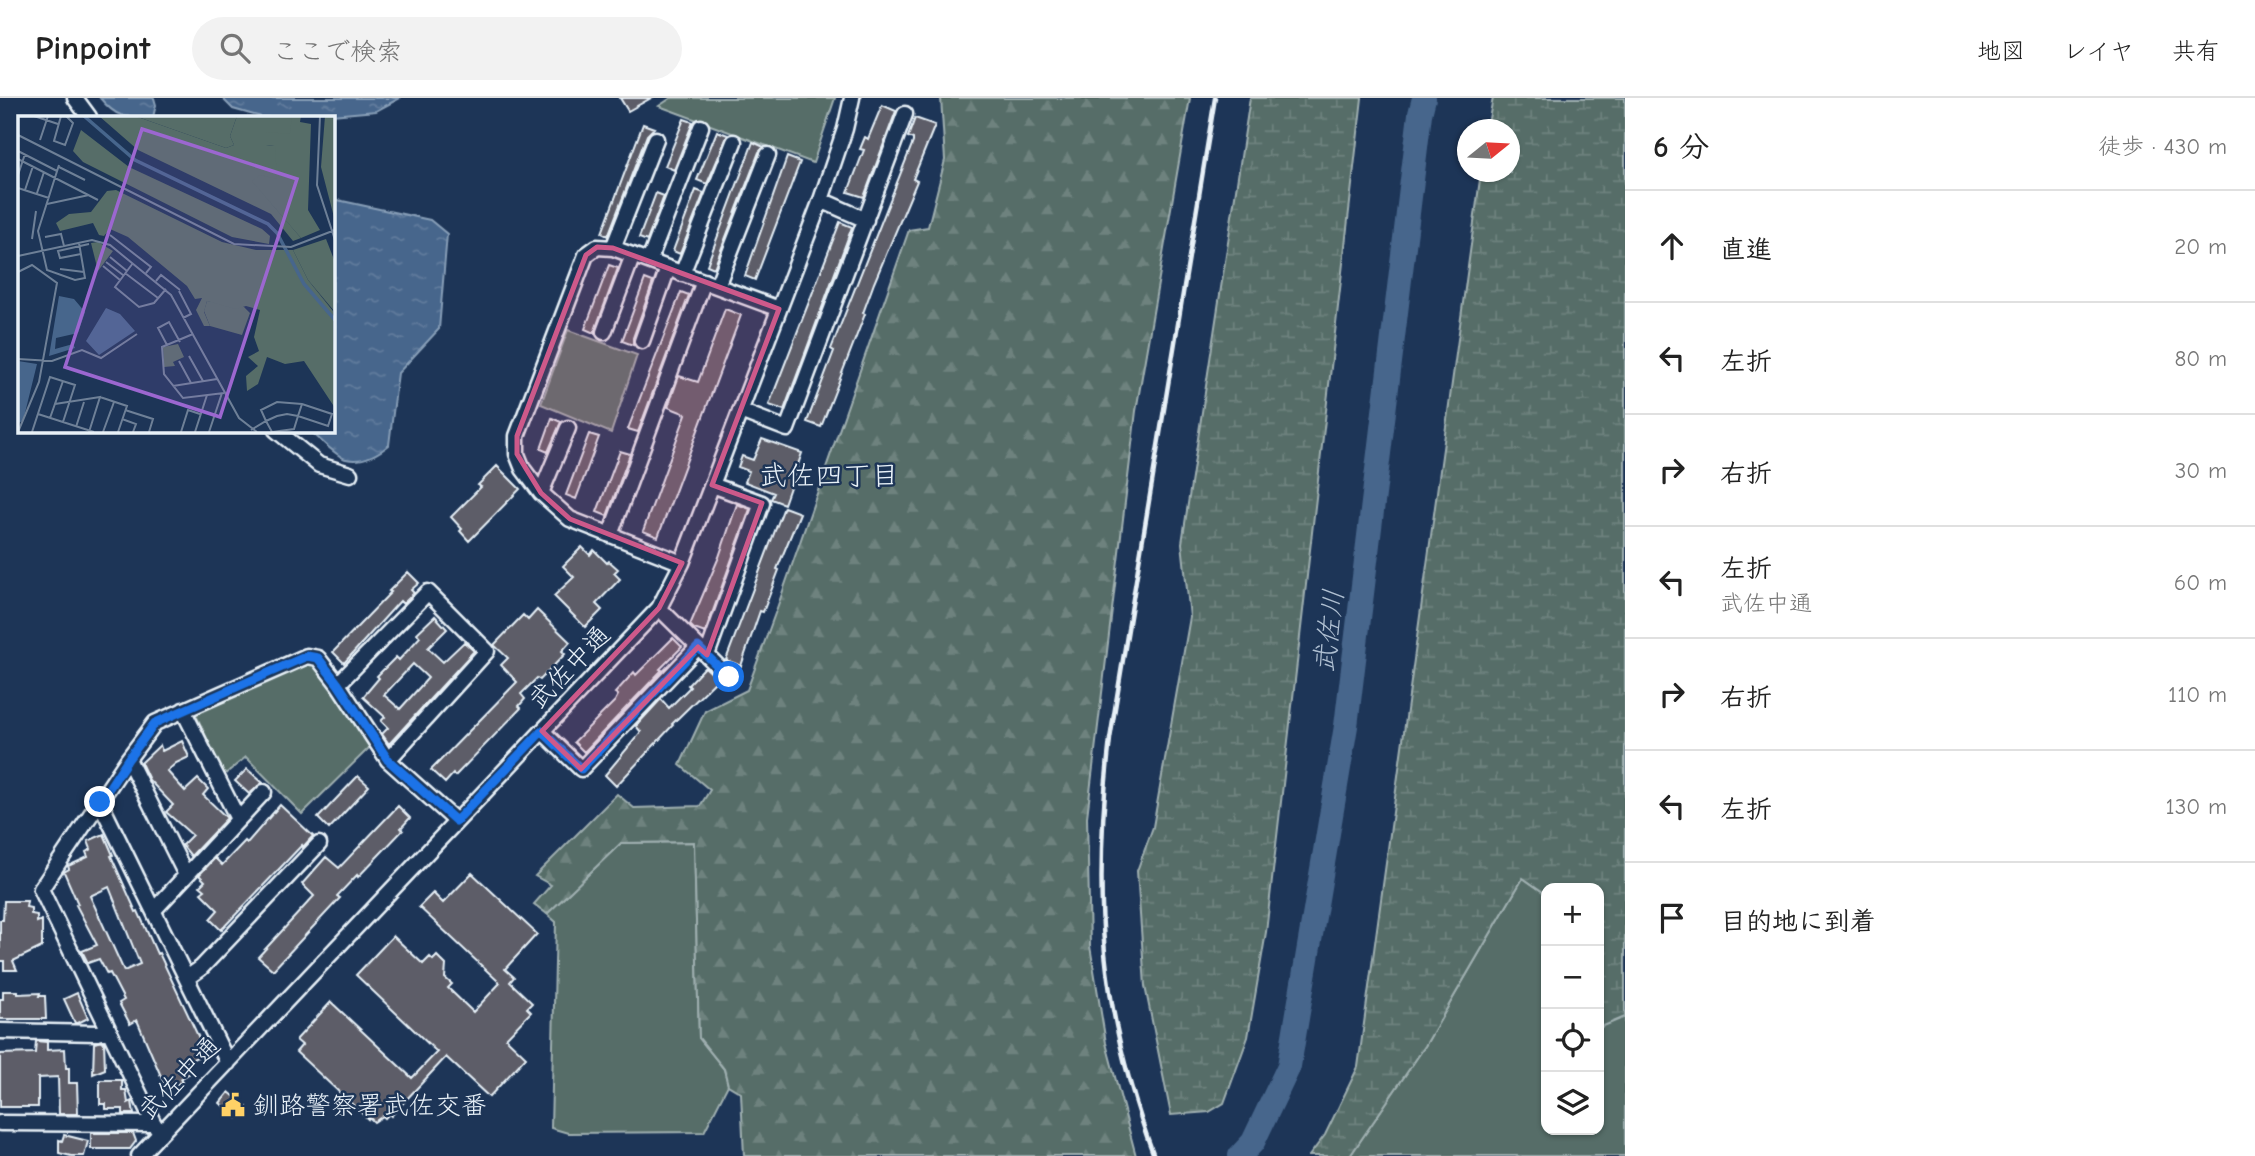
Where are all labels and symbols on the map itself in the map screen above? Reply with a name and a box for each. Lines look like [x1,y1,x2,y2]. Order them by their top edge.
inset map [18,116,334,432]
north arrow [1457,119,1520,182]
district label: 武佐四丁目 [759,460,899,492]
water label: 武佐川 [1308,587,1350,675]
street label: 武佐中通 [523,620,617,716]
route start [713,661,744,692]
route end [84,786,115,817]
street label: 武佐中通 [133,1031,227,1127]
public building icon: 釧路警察署武佐交番 [219,1091,247,1119]
place label: 釧路警察署武佐交番 [253,1091,487,1121]

